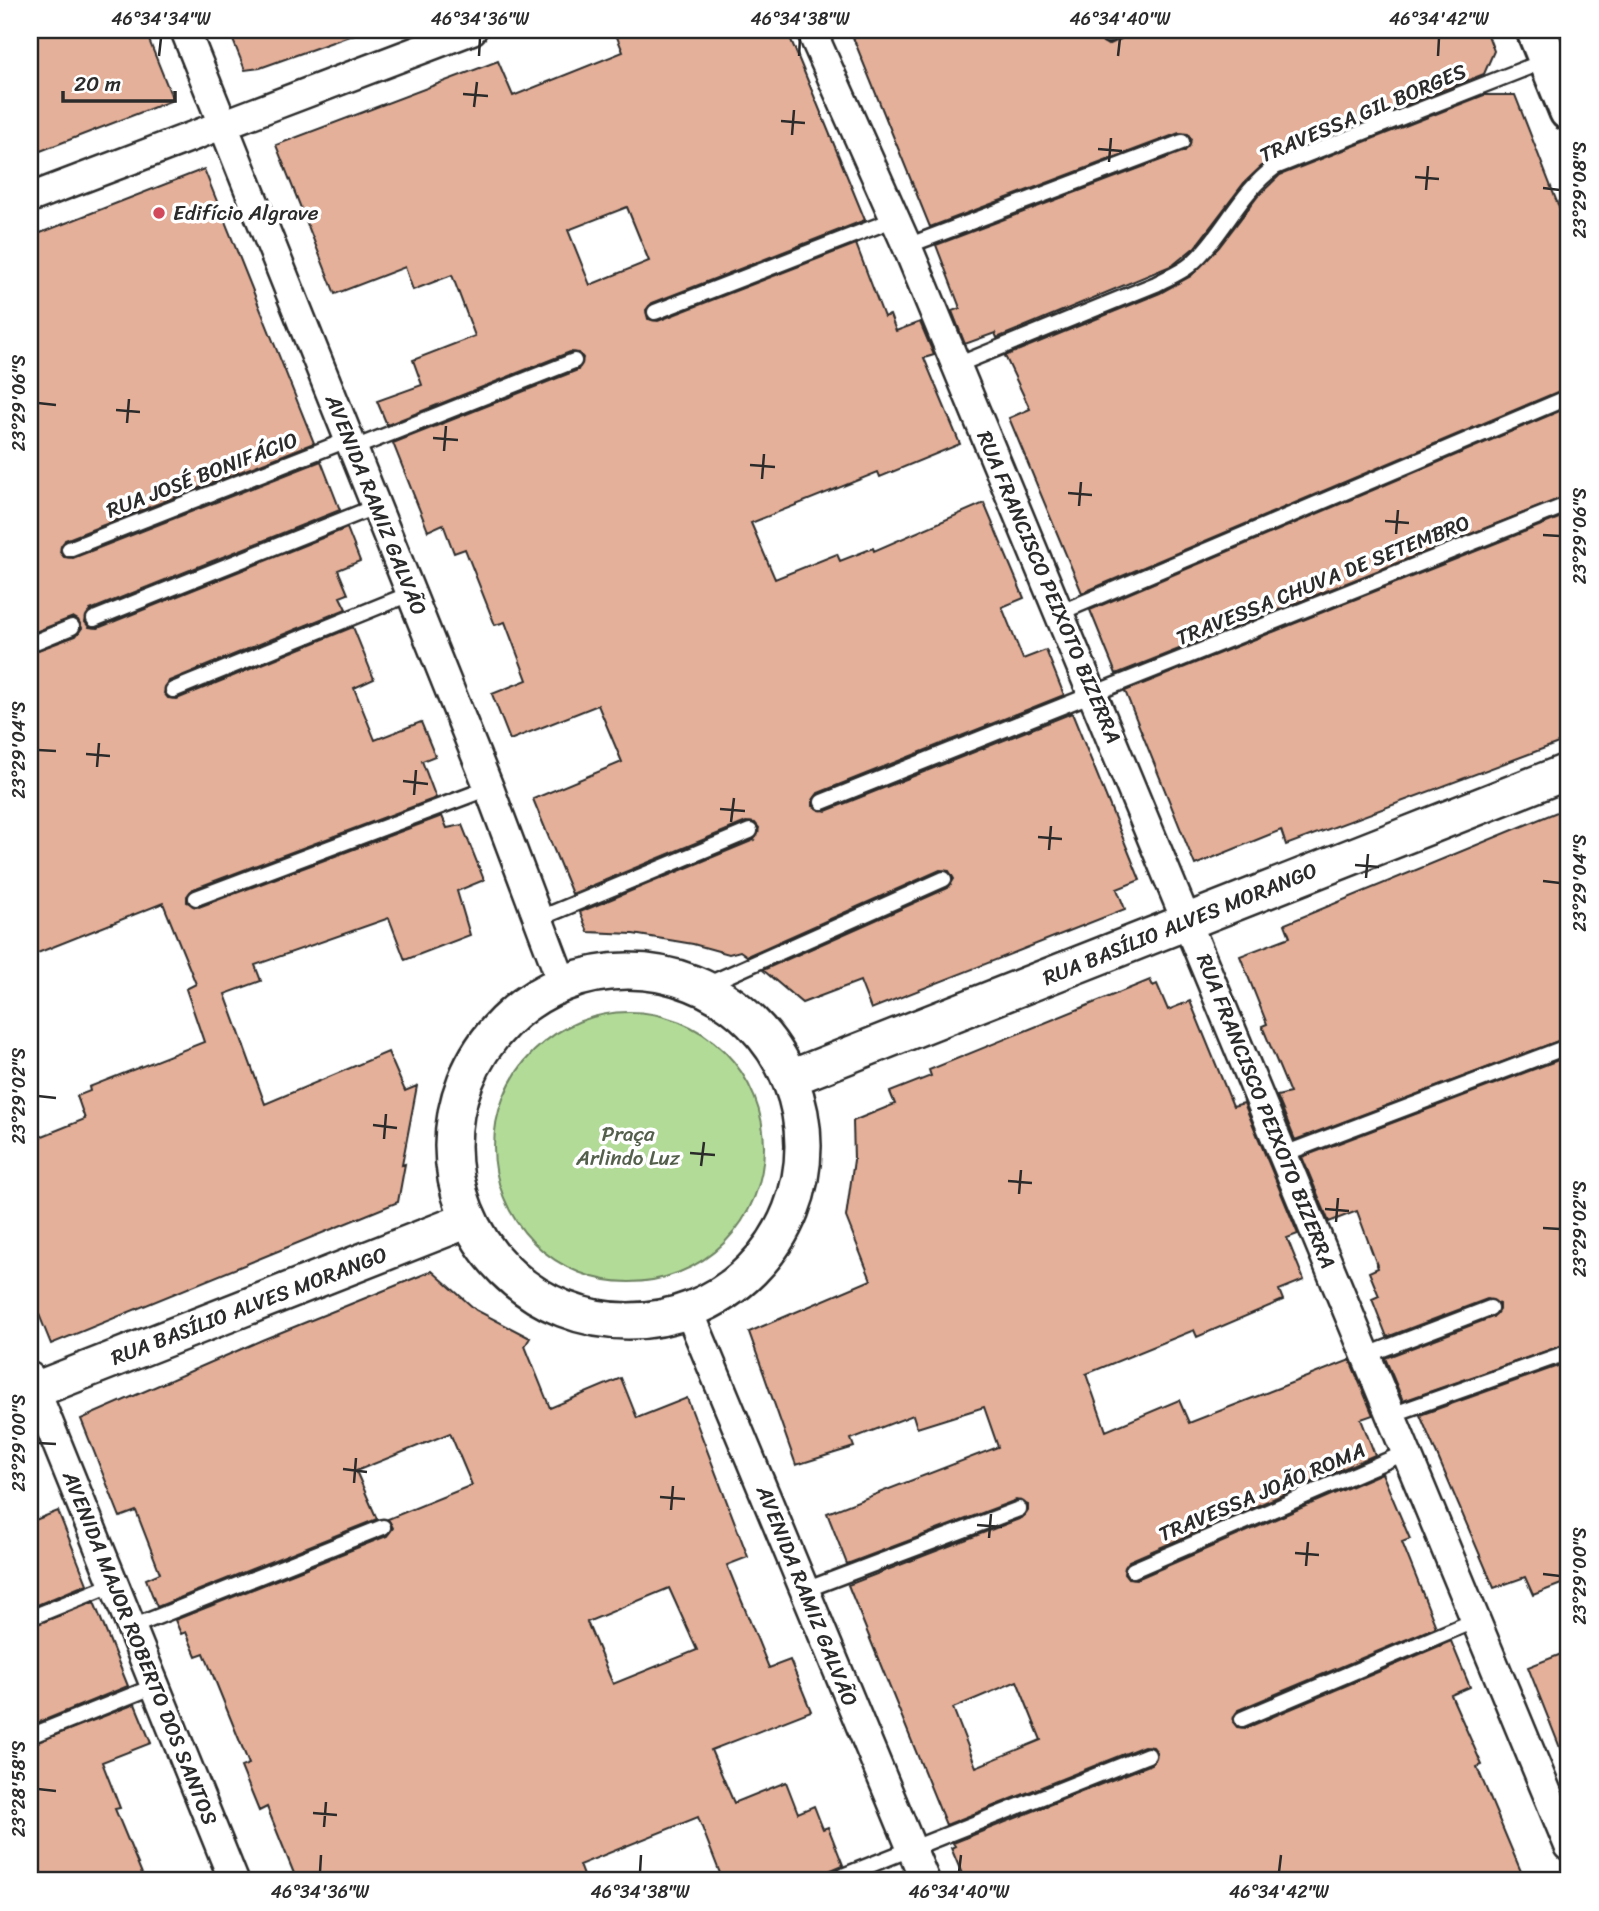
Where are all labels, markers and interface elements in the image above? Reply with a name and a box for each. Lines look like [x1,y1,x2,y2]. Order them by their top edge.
text: 46°34'34"W [111,3,212,35]
text: 46°34'36"W [431,3,530,35]
text: 46°34'38"W [750,3,851,35]
text: 46°34'40"W [1070,3,1172,35]
text: 46°34'42"W [1389,3,1490,35]
street label: TRAVESSA GIL BORGES [1253,52,1473,174]
scale bar [63,60,175,104]
text: 20 m [74,65,121,103]
text: 23°29'08"S [1564,141,1596,239]
place label: Edifício Algrave [173,194,319,232]
marker: Edifício Algrave [151,205,167,221]
text: 23°29'06"S [3,355,35,451]
street label: AVENIDA RAMIZ GALVÃO [314,388,438,621]
street label: RUA JOSÉ BONIFÁCIO [100,421,304,529]
street label: RUA FRANCISCO PEIXOTO BIZERRA [966,425,1132,749]
text: 23°29'06"S [1564,488,1596,584]
street label: TRAVESSA CHUVA DE SETEMBRO [1170,503,1476,657]
text: 23°29'04"S [3,701,35,799]
text: 23°29'04"S [1564,834,1596,932]
street label: RUA BASÍLIO ALVES MORANGO [1037,851,1323,997]
street label: RUA FRANCISCO PEIXOTO BIZERRA [1185,948,1347,1274]
text: 23°29'02"S [3,1048,35,1144]
park label: Praça Arlindo Luz [575,1115,681,1177]
text: 23°29'02"S [1564,1181,1596,1277]
street label: RUA BASÍLIO ALVES MORANGO [105,1236,393,1376]
text: 23°29'00"S [3,1394,35,1492]
street label: TRAVESSA JOÃO ROMA [1152,1431,1372,1553]
street label: AVENIDA MAJOR ROBERTO DOS SANTOS [51,1464,229,1831]
street label: AVENIDA RAMIZ GALVÃO [745,1479,869,1712]
text: 23°29'00"S [1564,1527,1596,1625]
text: 23°28'58"S [3,1741,35,1837]
text: 46°34'36"W [271,1876,370,1908]
text: 46°34'38"W [590,1876,691,1908]
text: 46°34'40"W [909,1876,1011,1908]
text: 46°34'42"W [1229,1876,1330,1908]

